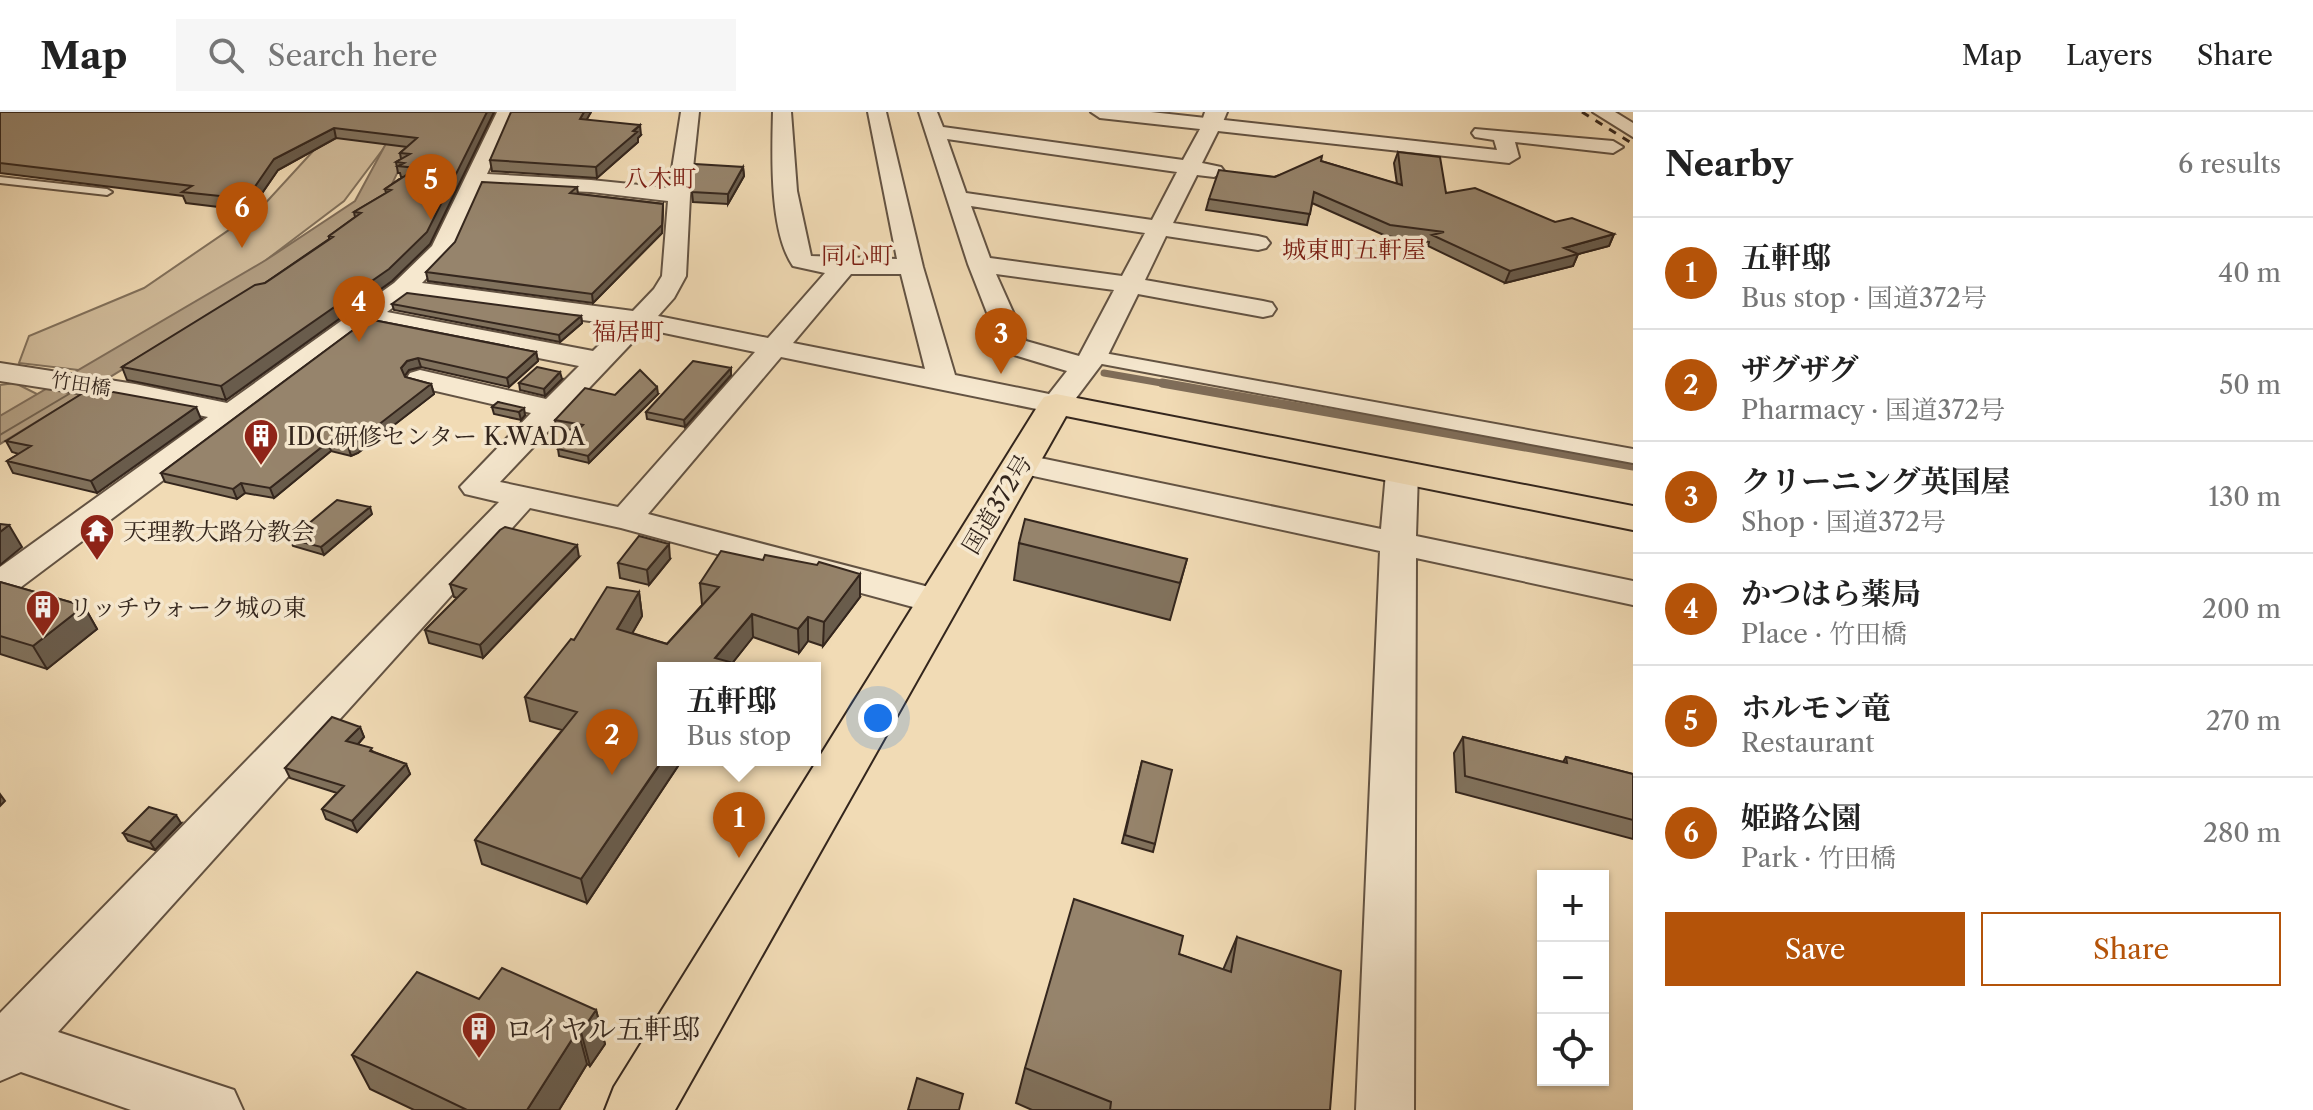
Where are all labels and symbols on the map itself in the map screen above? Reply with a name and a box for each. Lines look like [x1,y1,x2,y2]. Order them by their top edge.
pin: 5 [405,154,457,220]
district label: 八木町 [624,164,696,193]
pin: 6 [216,182,268,248]
district label: 城東町五軒屋 [1282,235,1426,264]
district label: 同心町 [821,241,893,270]
pin: 4 [333,276,385,342]
pin: 3 [975,308,1027,374]
district label: 福居町 [592,317,664,346]
street label: 竹田橋 [49,367,113,401]
building icon: IDC研修センター K.WADA [242,417,280,467]
place label: IDC研修センター K.WADA [287,422,586,451]
street label: 国道372号 [956,449,1038,559]
temple icon: 天理教大路分教会 [78,512,116,562]
place label: 天理教大路分教会 [123,517,315,546]
building icon: リッチウォーク城の東 [24,588,62,638]
place label: リッチウォーク城の東 [69,593,307,622]
your location [858,698,898,738]
pin: 2 [586,709,638,775]
pin: 1 [713,792,765,858]
building icon: ロイヤル五軒邸 [460,1010,498,1060]
place label: ロイヤル五軒邸 [505,1012,700,1046]

